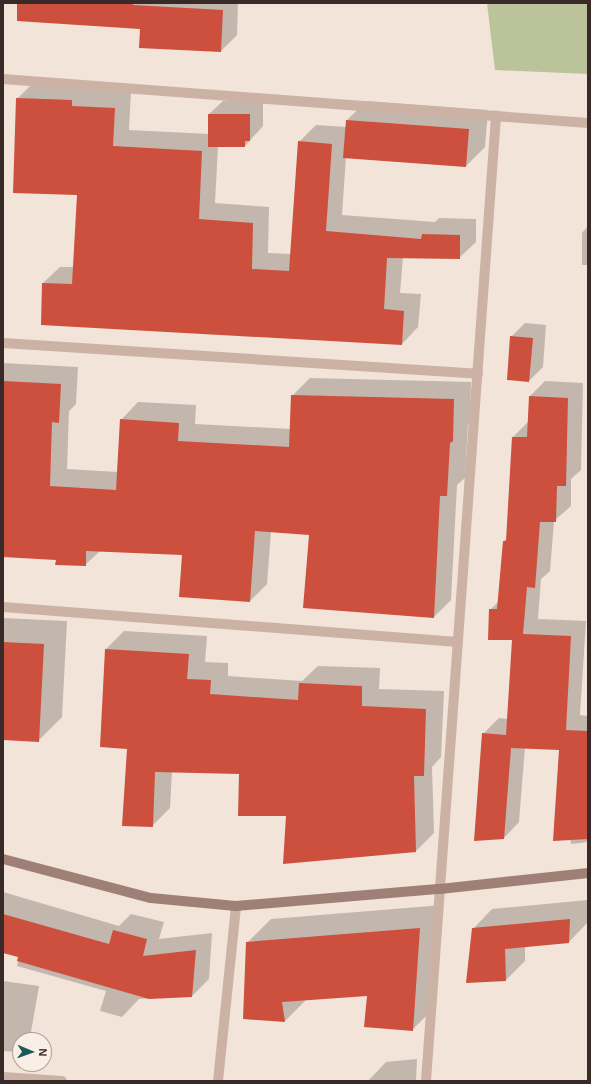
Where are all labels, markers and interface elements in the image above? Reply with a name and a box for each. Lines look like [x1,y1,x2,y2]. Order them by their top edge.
north arrow [12,1032,52,1072]
text: N [37,1048,49,1057]

